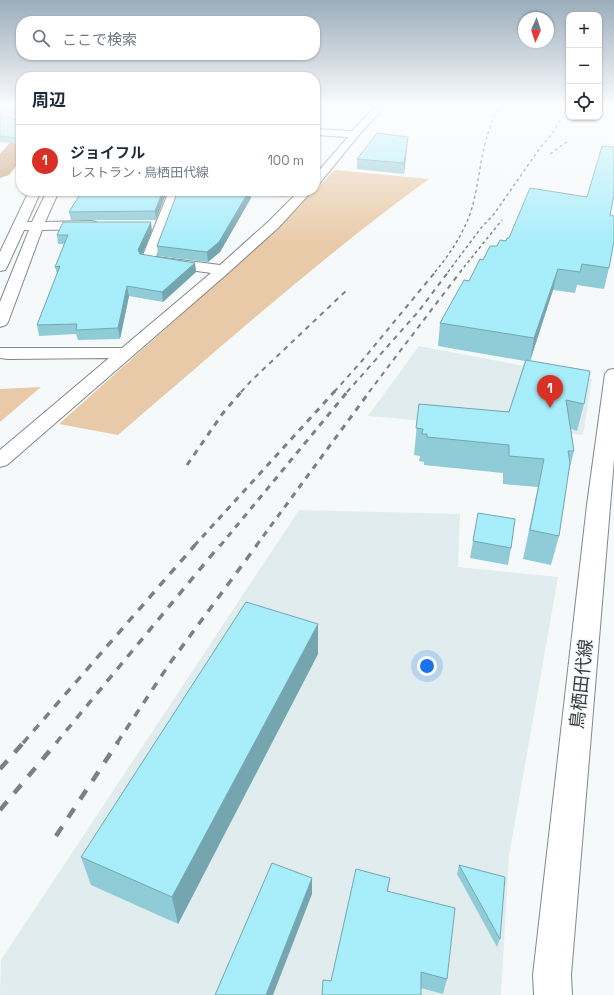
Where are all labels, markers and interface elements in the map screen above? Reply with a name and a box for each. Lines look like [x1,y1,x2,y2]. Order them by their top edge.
north arrow [518,12,554,48]
map controls [566,12,602,120]
button: + [566,12,602,48]
search box [16,16,320,60]
icon: search [30,27,52,49]
text: ここで検索 [62,30,137,49]
button: − [566,48,602,84]
button: locate [566,84,602,120]
text: 周辺 [32,89,66,111]
text: ジョイフル [70,143,145,162]
text: 1 [42,152,48,169]
text: 100 m [267,152,304,169]
text: レストラン · 鳥栖田代線 [70,164,209,181]
pin: 1 [537,375,563,408]
street label: 鳥栖田代線 [565,638,597,730]
your location [417,656,437,676]

